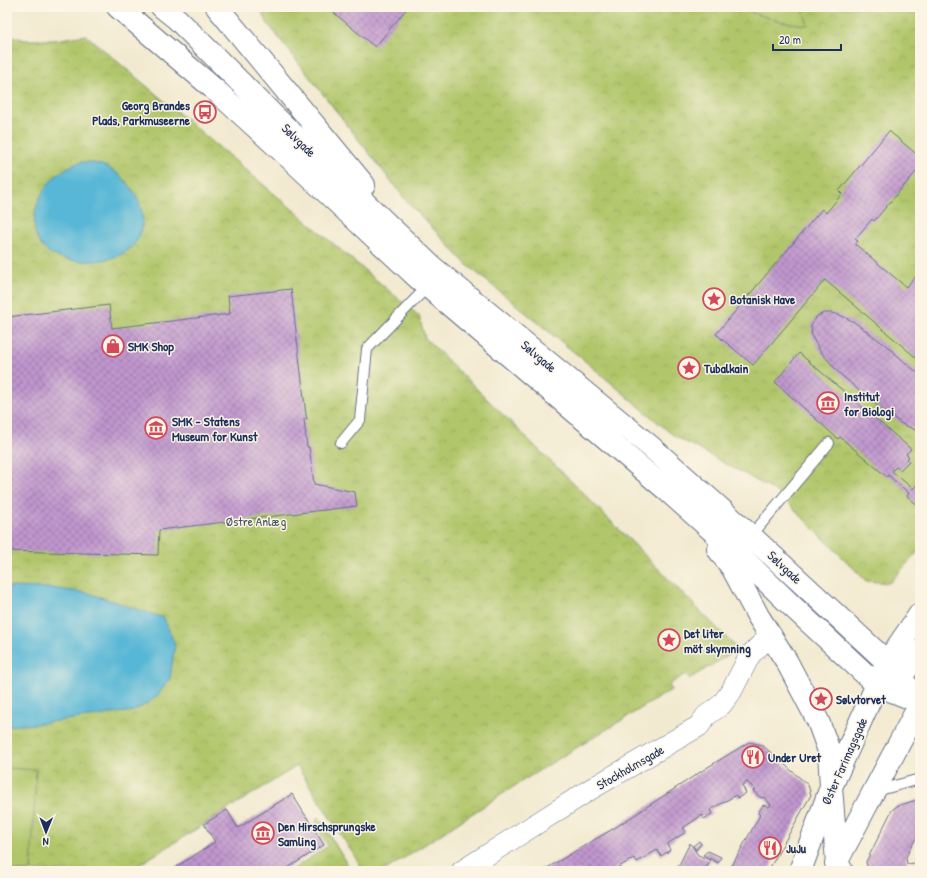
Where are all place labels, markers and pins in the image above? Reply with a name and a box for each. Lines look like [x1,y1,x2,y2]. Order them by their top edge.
place label: Georg Brandes Plads, Parkmuseerne [92,96,191,129]
bus stop icon: Georg Brandes Plads, Parkmuseerne [192,99,218,125]
place icon: Botanisk Have [701,286,727,312]
place label: Botanisk Have [730,290,796,308]
shop icon: SMK Shop [100,333,126,359]
place label: SMK Shop [128,337,174,356]
place icon: Tubalkain [676,355,702,381]
place label: Tubalkain [703,359,749,377]
place label: Institut for Biologi [844,387,894,421]
museum icon: Institut for Biologi [815,390,841,416]
place label: SMK - Statens Museum for Kunst [172,412,258,445]
museum icon: SMK - Statens Museum for Kunst [143,415,169,441]
place label: Det liter möt skymning [684,624,751,658]
place icon: Det liter möt skymning [656,627,682,653]
place icon: Sølvtorvet [808,686,834,712]
place label: Sølvtorvet [836,690,886,708]
restaurant icon: Under Uret [740,744,766,770]
place label: Under Uret [768,748,822,766]
place label: Den Hirschsprungske Samling [278,817,377,851]
museum icon: Den Hirschsprungske Samling [250,820,276,846]
restaurant icon: JuJu [757,835,783,861]
place label: JuJu [786,839,807,857]

